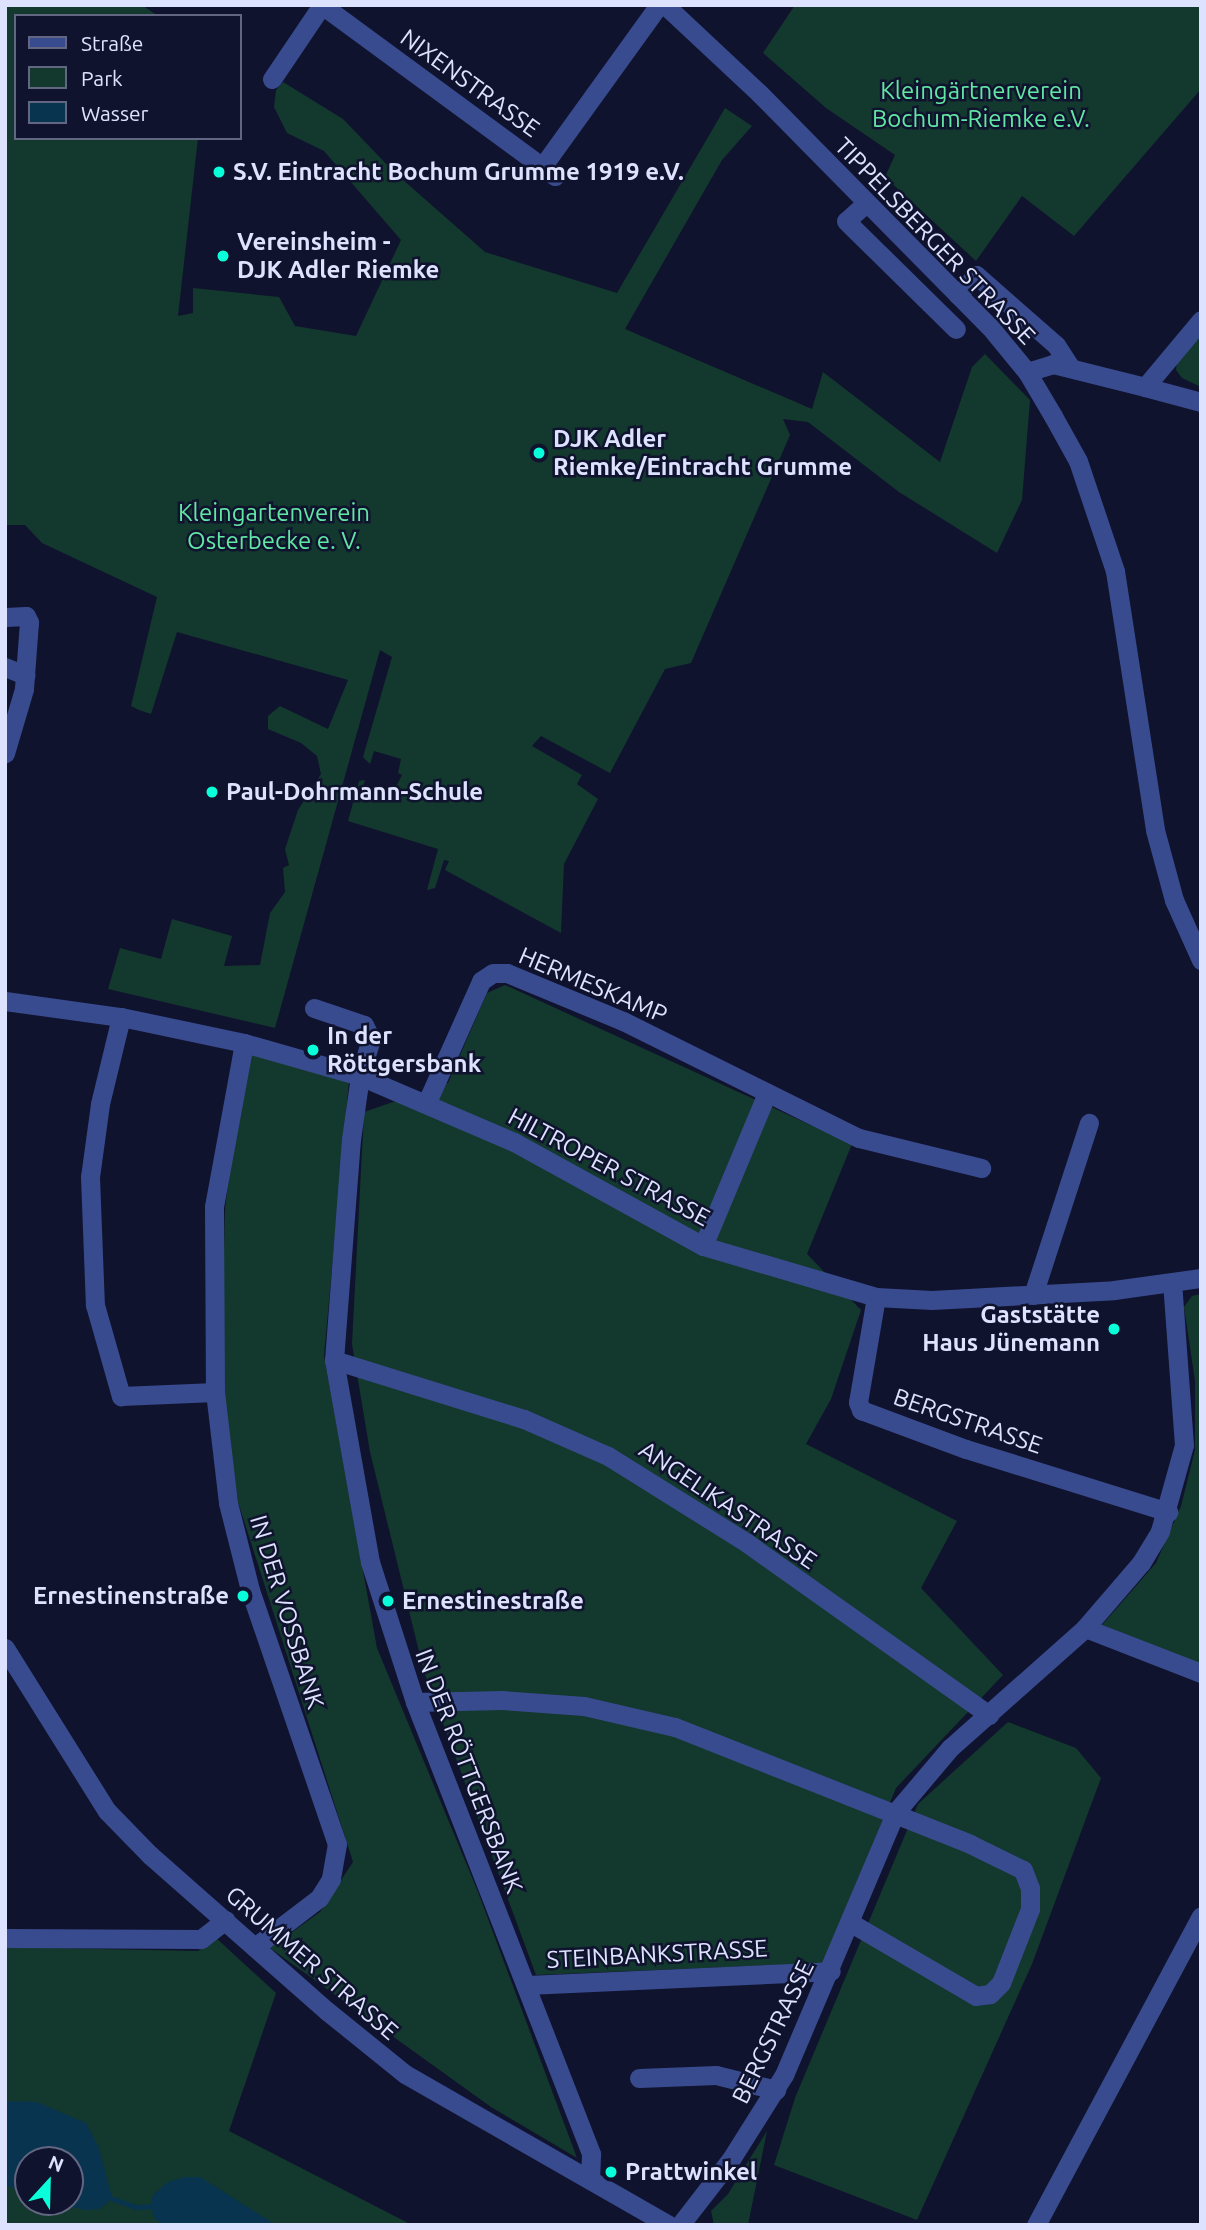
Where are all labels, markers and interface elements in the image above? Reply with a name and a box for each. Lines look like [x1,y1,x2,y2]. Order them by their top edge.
legend [14,14,242,140]
street label: NIXENSTRASSE [395,23,545,143]
text: Straße [81,31,143,55]
text: Park [81,66,123,90]
park label: Kleingärtnerverein Bochum-Riemke e.V. [872,77,1090,133]
text: Wasser [81,101,149,125]
street label: TIPPELSBERGER STRASSE [829,132,1041,350]
place label: S.V. Eintracht Bochum Grumme 1919 e.V. [233,158,684,186]
marker: S.V. Eintracht Bochum Grumme 1919 e.V. [211,164,227,180]
place label: Vereinsheim - DJK Adler Riemke [237,228,439,284]
marker: Vereinsheim - DJK Adler Riemke [215,248,231,264]
place label: DJK Adler Riemke/Eintracht Grumme [553,425,852,481]
marker: DJK Adler Riemke/Eintracht Grumme [531,445,547,461]
park label: Kleingartenverein Osterbecke e. V. [178,499,370,555]
place label: Paul-Dohrmann-Schule [226,778,483,806]
marker: Paul-Dohrmann-Schule [204,784,220,800]
street label: HERMESKAMP [515,941,671,1029]
place label: In der Röttgersbank [327,1022,481,1078]
marker: In der Röttgersbank [305,1042,321,1058]
street label: HILTROPER STRASSE [503,1102,715,1232]
place label: Gaststätte Haus Jünemann [922,1301,1100,1357]
marker: Gaststätte Haus Jünemann [1106,1321,1122,1337]
street label: BERGSTRASSE [890,1382,1046,1460]
street label: ANGELIKASTRASSE [634,1435,822,1575]
street label: IN DER VOSSBANK [244,1512,330,1712]
place label: Ernestinenstraße [33,1582,229,1610]
place label: Ernestinestraße [402,1587,584,1615]
marker: Ernestinenstraße [235,1588,251,1604]
marker: Ernestinestraße [380,1593,396,1609]
street label: IN DER RÖTTGERSBANK [409,1645,529,1897]
street label: GRUMMER STRASSE [220,1880,404,2046]
street label: STEINBANKSTRASSE [546,1934,768,1974]
street label: BERGSTRASSE [726,1956,820,2108]
north arrow [14,2146,84,2216]
text: N [45,2151,67,2176]
place label: Prattwinkel [625,2158,757,2186]
marker: Prattwinkel [603,2164,619,2180]

